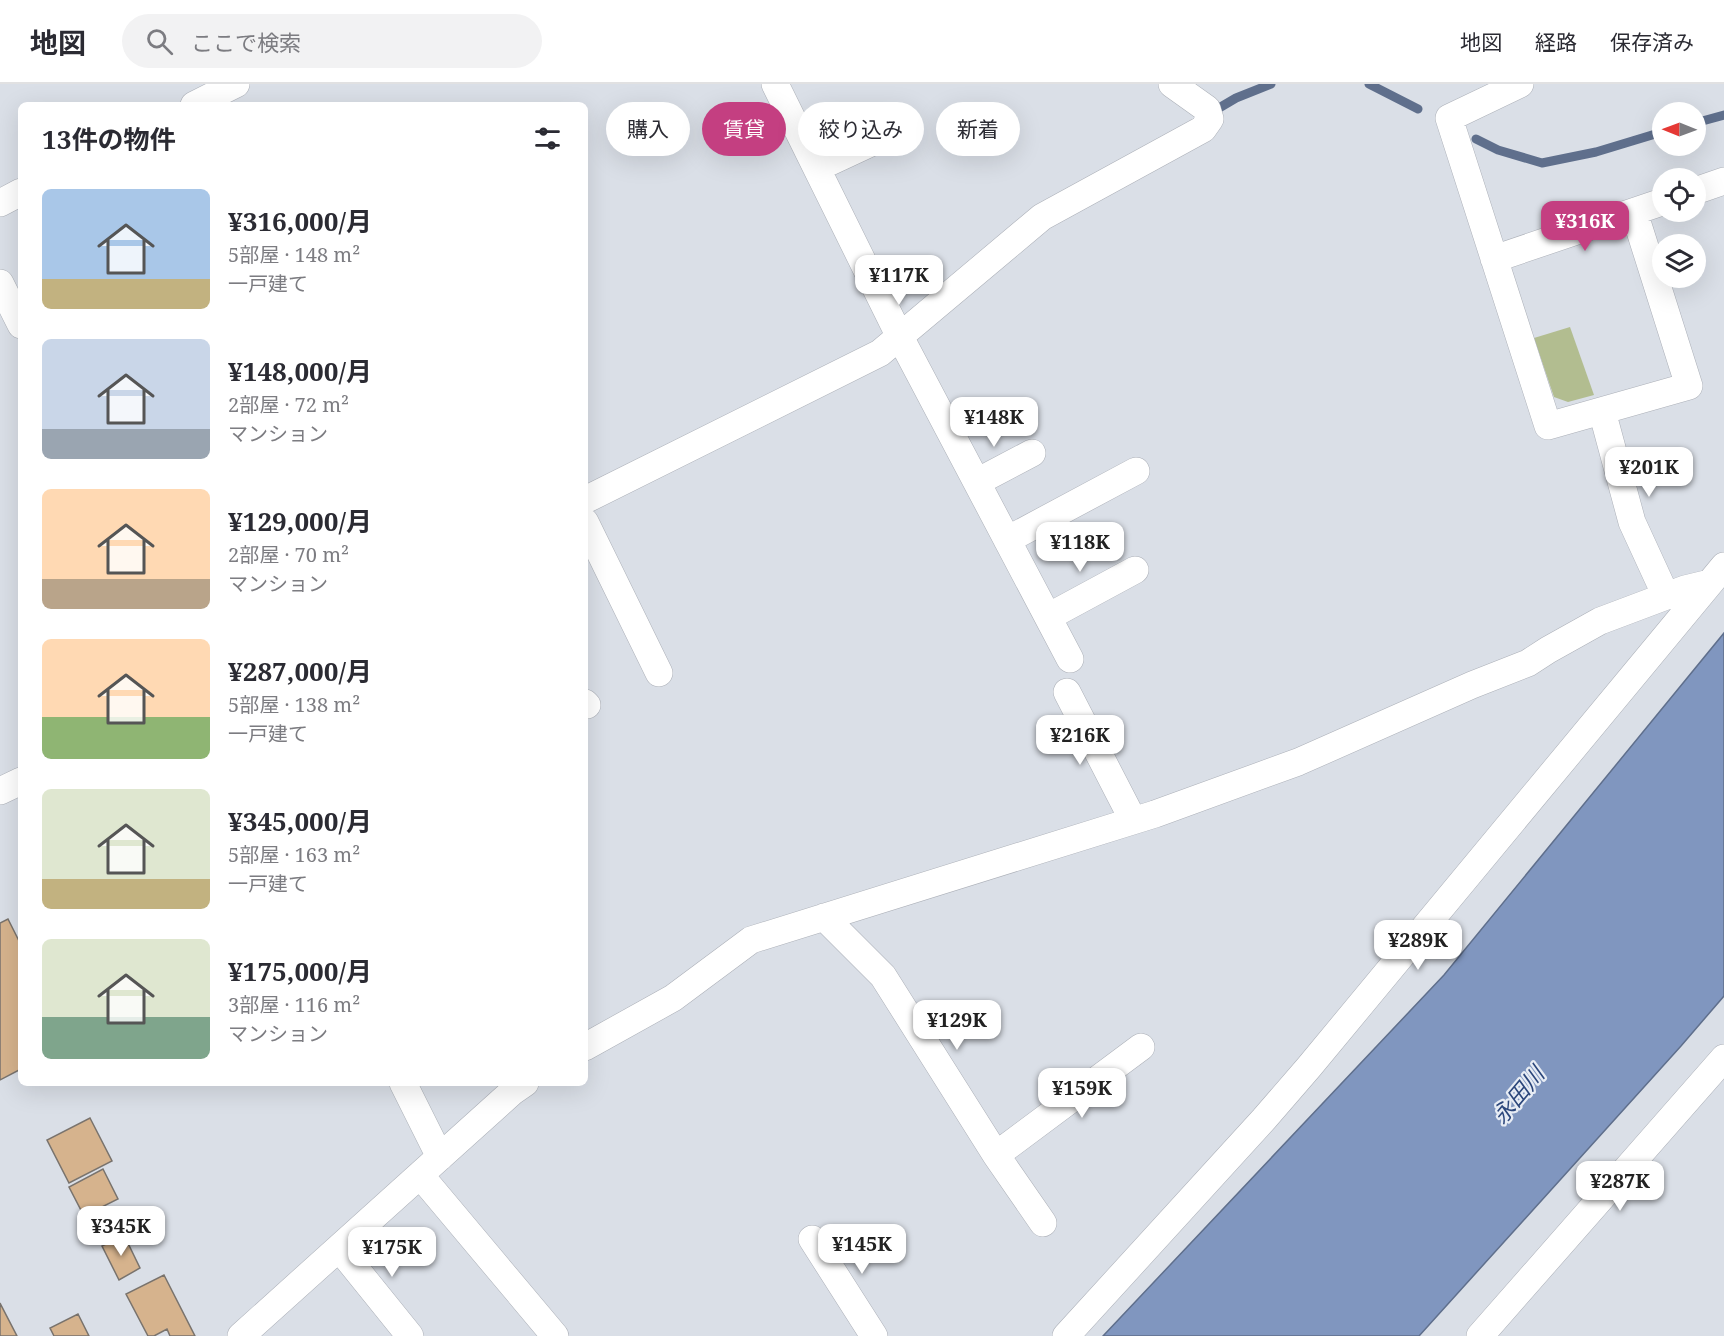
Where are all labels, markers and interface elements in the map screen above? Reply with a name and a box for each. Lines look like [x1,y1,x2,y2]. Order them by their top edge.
search box [122,14,542,68]
text: 地図 [30,23,86,61]
icon: search [143,25,176,58]
text: ここで検索 [191,27,301,57]
text: 地図 [1460,28,1502,56]
text: 経路 [1535,28,1577,56]
text: 保存済み [1610,28,1694,56]
chip: 購入 [606,102,690,156]
chip: 賃貸 [702,102,786,156]
chip: 絞り込み [798,102,924,156]
chip: 新着 [936,102,1020,156]
north arrow [1652,102,1706,156]
map controls [1652,102,1706,288]
text: 13件の物件 [42,121,175,157]
icon: filters [531,122,564,155]
button: locate [1652,168,1706,222]
pin: ¥316K [1543,201,1627,252]
text: ¥316,000/月 [228,203,372,239]
text: ¥316K [1555,207,1615,234]
icon: home [90,213,162,285]
button: layers [1652,234,1706,288]
text: 5部屋 · 148 m² [228,241,360,268]
pin: ¥117K [857,255,941,306]
text: ¥117K [869,261,929,288]
text: 一戸建て [228,270,308,297]
text: ¥148,000/月 [228,353,372,389]
icon: home [90,363,162,435]
text: 2部屋 · 72 m² [228,391,349,418]
pin: ¥148K [952,397,1036,448]
text: ¥148K [964,403,1024,430]
text: マンション [228,420,328,447]
pin: ¥201K [1607,447,1691,498]
text: ¥201K [1619,453,1679,480]
text: ¥129,000/月 [228,503,372,539]
icon: home [90,513,162,585]
pin: ¥118K [1038,522,1122,573]
text: ¥118K [1050,528,1110,555]
text: 2部屋 · 70 m² [228,541,349,568]
text: マンション [228,570,328,597]
text: ¥287,000/月 [228,653,372,689]
icon: home [90,663,162,735]
text: 5部屋 · 138 m² [228,691,360,718]
pin: ¥216K [1038,715,1122,766]
text: 一戸建て [228,720,308,747]
text: ¥216K [1050,721,1110,748]
text: ¥345,000/月 [228,803,372,839]
icon: home [90,813,162,885]
text: 5部屋 · 163 m² [228,841,360,868]
text: 一戸建て [228,870,308,897]
pin: ¥289K [1376,920,1460,971]
text: ¥289K [1388,926,1448,953]
text: ¥175,000/月 [228,953,372,989]
icon: home [90,963,162,1035]
text: 3部屋 · 116 m² [228,991,360,1018]
pin: ¥129K [915,1000,999,1051]
text: ¥129K [927,1006,987,1033]
text: マンション [228,1020,328,1047]
water label: 永田川 [1485,1058,1551,1129]
pin: ¥159K [1040,1068,1124,1119]
text: ¥159K [1052,1074,1112,1101]
pin: ¥287K [1578,1161,1662,1212]
text: ¥287K [1590,1167,1650,1194]
pin: ¥345K [79,1206,163,1257]
text: ¥345K [91,1212,151,1239]
pin: ¥145K [820,1224,904,1275]
pin: ¥175K [350,1227,434,1278]
text: ¥145K [832,1230,892,1257]
text: ¥175K [362,1233,422,1260]

